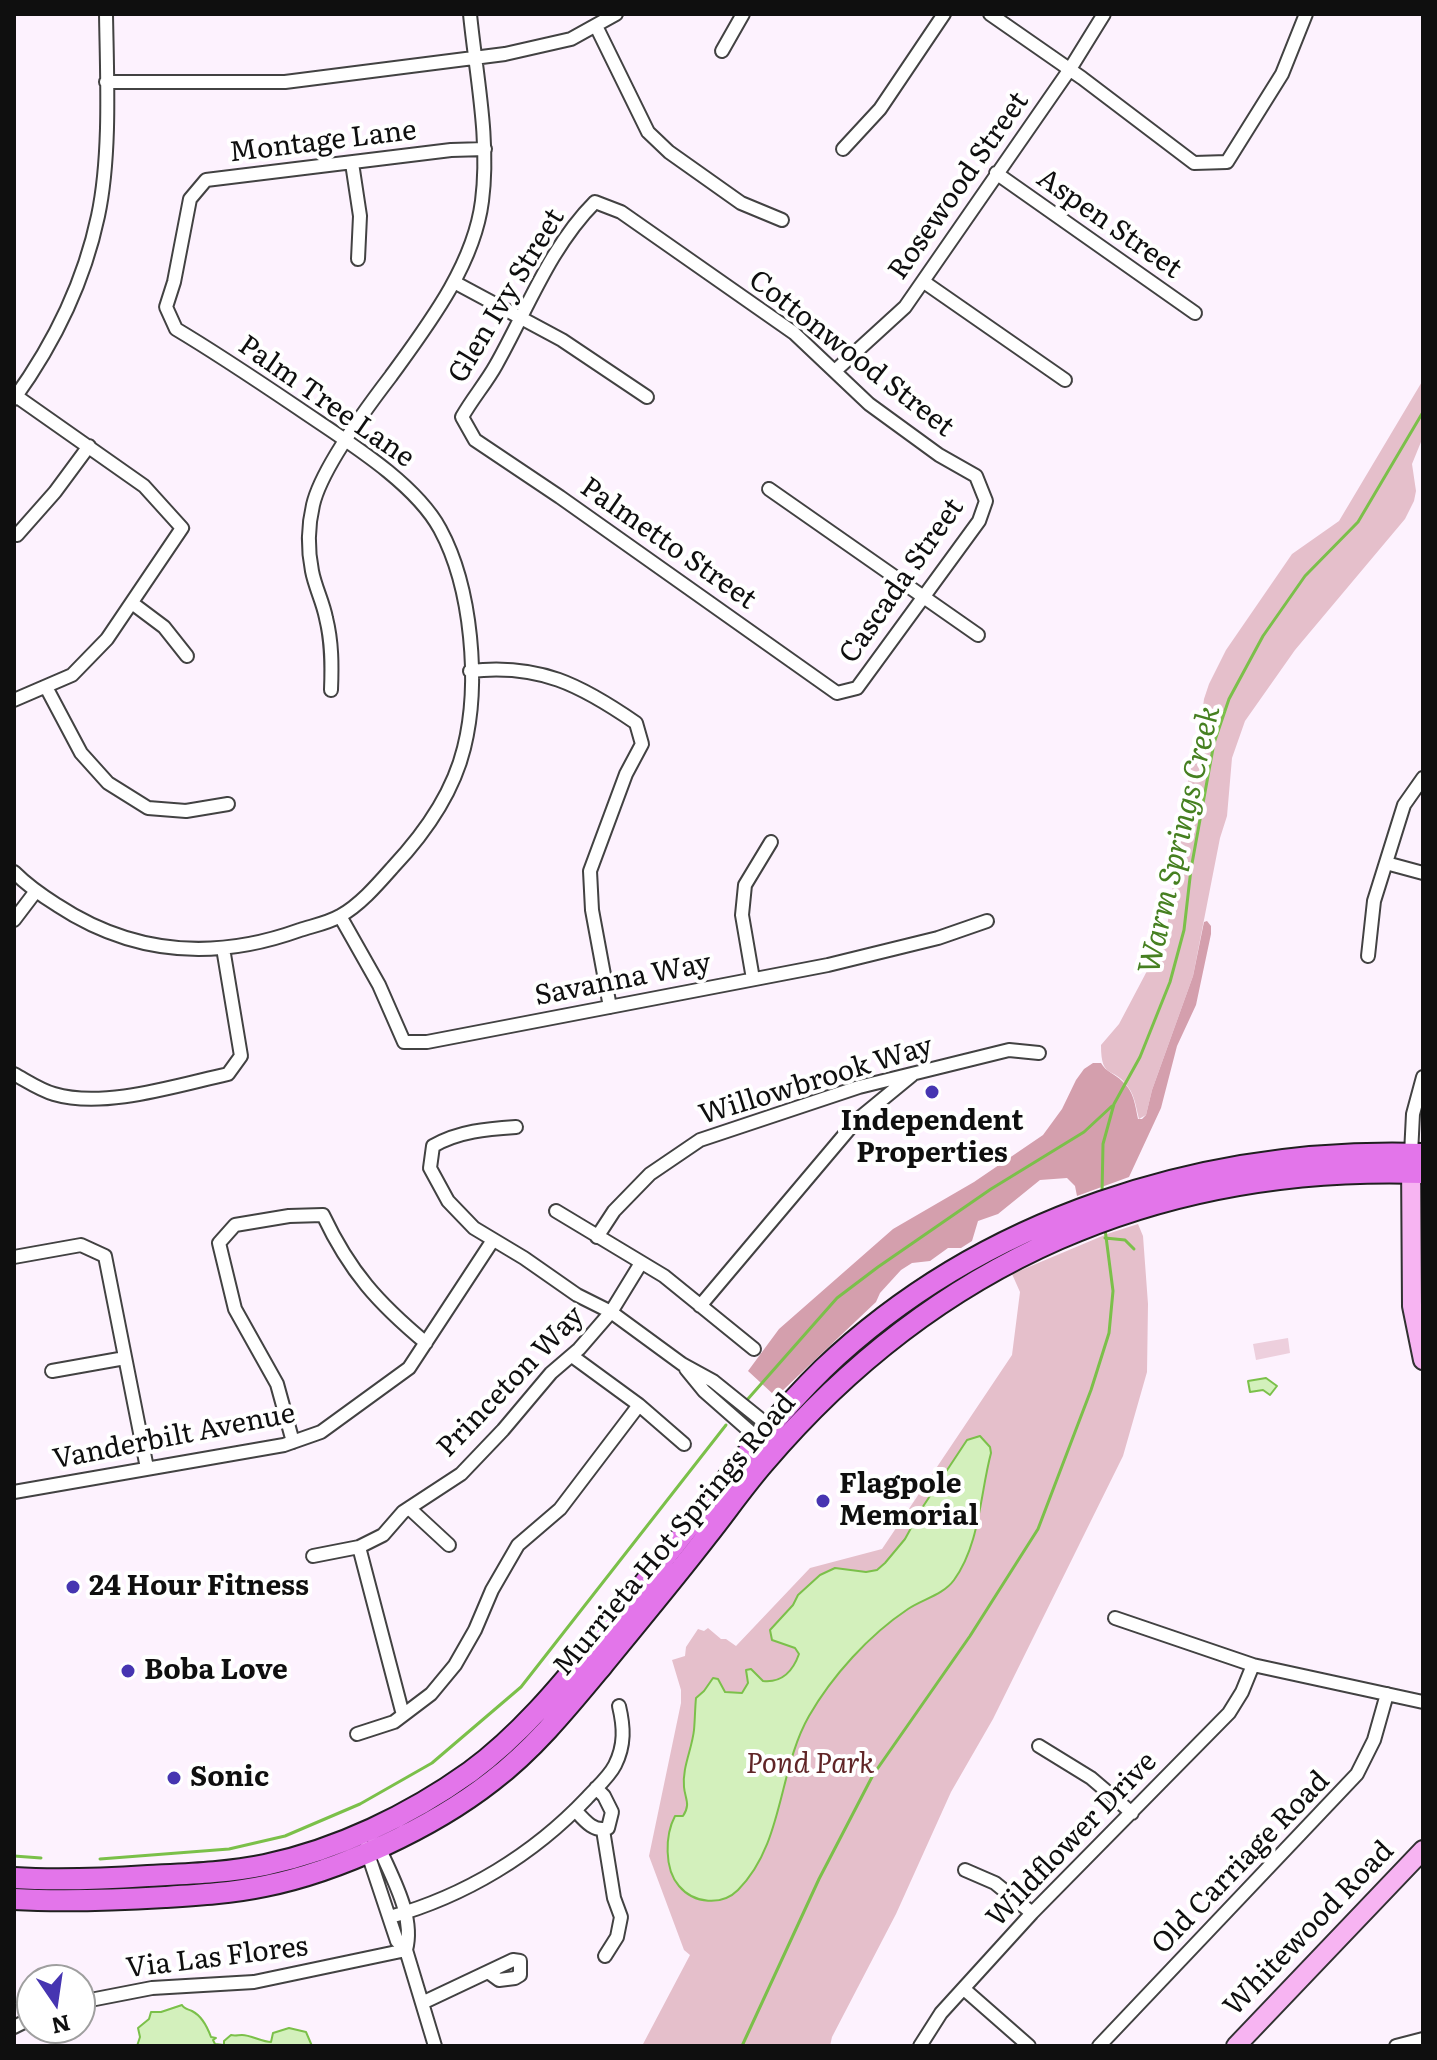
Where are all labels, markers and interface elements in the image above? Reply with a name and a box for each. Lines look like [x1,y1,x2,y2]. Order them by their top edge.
street label: Rosewood Street [882,86,1036,286]
street label: Montage Lane [228,114,418,170]
street label: Aspen Street [1030,162,1188,286]
street label: Glen Ivy Street [442,203,572,389]
street label: Cottonwood Street [742,263,960,445]
street label: Palm Tree Lane [232,329,420,475]
street label: Palmetto Street [574,471,762,617]
street label: Cascada Street [833,492,971,670]
water label: Warm Springs Creek [1132,702,1228,978]
street label: Savanna Way [532,946,714,1014]
street label: Willowbrook Way [695,1029,937,1133]
marker: Independent Properties [923,1083,941,1101]
place label: Independent Properties [840,1105,1024,1171]
street label: Princeton Way [430,1299,592,1465]
street label: Murrieta Hot Springs Road [547,1387,803,1683]
street label: Vanderbilt Avenue [50,1397,298,1477]
place label: Flagpole Memorial [839,1468,979,1534]
marker: Flagpole Memorial [814,1492,832,1510]
place label: 24 Hour Fitness [89,1570,309,1604]
marker: 24 Hour Fitness [64,1578,82,1596]
place label: Boba Love [144,1654,288,1688]
marker: Boba Love [119,1662,137,1680]
street label: Wildflower Drive [980,1745,1164,1935]
park label: Pond Park [746,1748,874,1782]
place label: Sonic [190,1761,269,1795]
street label: Old Carriage Road [1145,1765,1337,1961]
marker: Sonic [165,1769,183,1787]
street label: Whitewood Road [1217,1835,1401,2023]
street label: Via Las Flores [124,1930,310,1986]
north arrow [16,1964,96,2044]
text: N [48,2008,74,2044]

